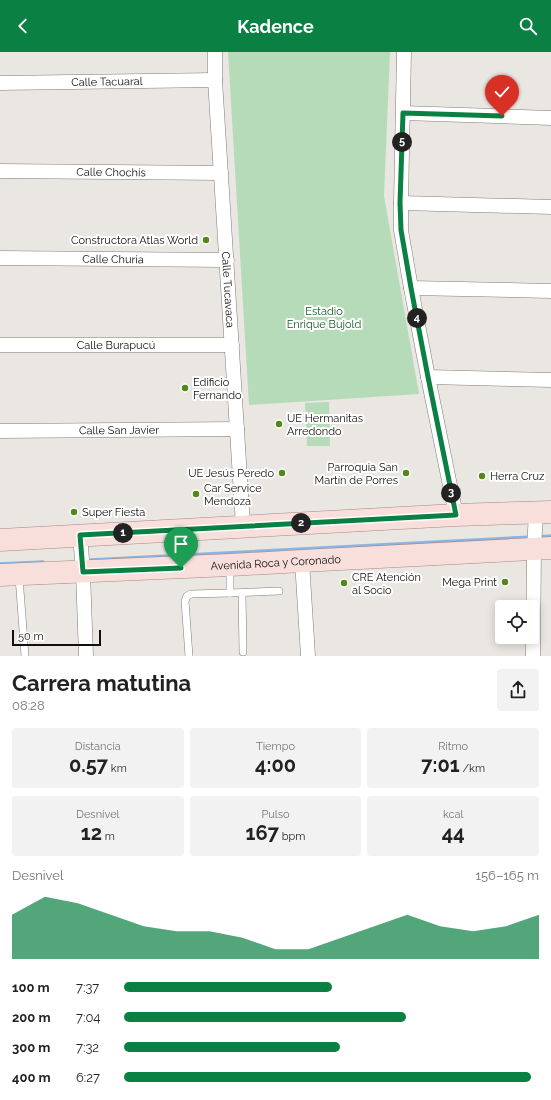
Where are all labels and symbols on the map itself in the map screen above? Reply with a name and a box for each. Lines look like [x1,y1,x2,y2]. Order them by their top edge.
street label: Calle Tacuaral [71,75,143,89]
pin [485,75,519,116]
pin: 5 [392,132,412,152]
street label: Calle Chochís [76,166,146,179]
place label: Constructora Atlas World [71,234,198,247]
marker: Constructora Atlas World [201,235,211,245]
street label: Calle Tucavaca [219,251,237,328]
street label: Calle Churia [82,253,144,266]
park label: Estadio Enrique Bujold [287,305,361,331]
pin: 4 [407,308,427,328]
street label: Calle Burapucú [77,339,155,352]
place label: Edificio Fernando [193,376,242,402]
marker: Edificio Fernando [180,383,190,393]
place label: UE Hermanitas Arredondo [287,412,363,438]
marker: UE Hermanitas Arredondo [274,419,284,429]
street label: Calle San Javier [79,424,159,437]
place label: Parroquia San Martín de Porres [315,461,398,487]
place label: UE Jesús Peredo [188,467,274,480]
marker: UE Jesús Peredo [277,468,287,478]
marker: Parroquia San Martín de Porres [401,468,411,478]
place label: Herra Cruz [490,470,545,483]
marker: Herra Cruz [477,471,487,481]
place label: Car Service Mendoza [204,482,262,508]
pin: 3 [441,483,461,503]
marker: Car Service Mendoza [191,489,201,499]
place label: Super Fiesta [82,506,145,519]
marker: Super Fiesta [69,507,79,517]
pin: 2 [291,513,311,533]
pin: 1 [113,523,133,543]
pin [164,527,198,568]
street label: Avenida Roca y Coronado [210,553,342,573]
place label: CRE Atención al Socio [352,571,421,597]
place label: Mega Print [442,576,497,589]
marker: Mega Print [500,577,510,587]
marker: CRE Atención al Socio [339,578,349,588]
scale bar [12,628,101,647]

